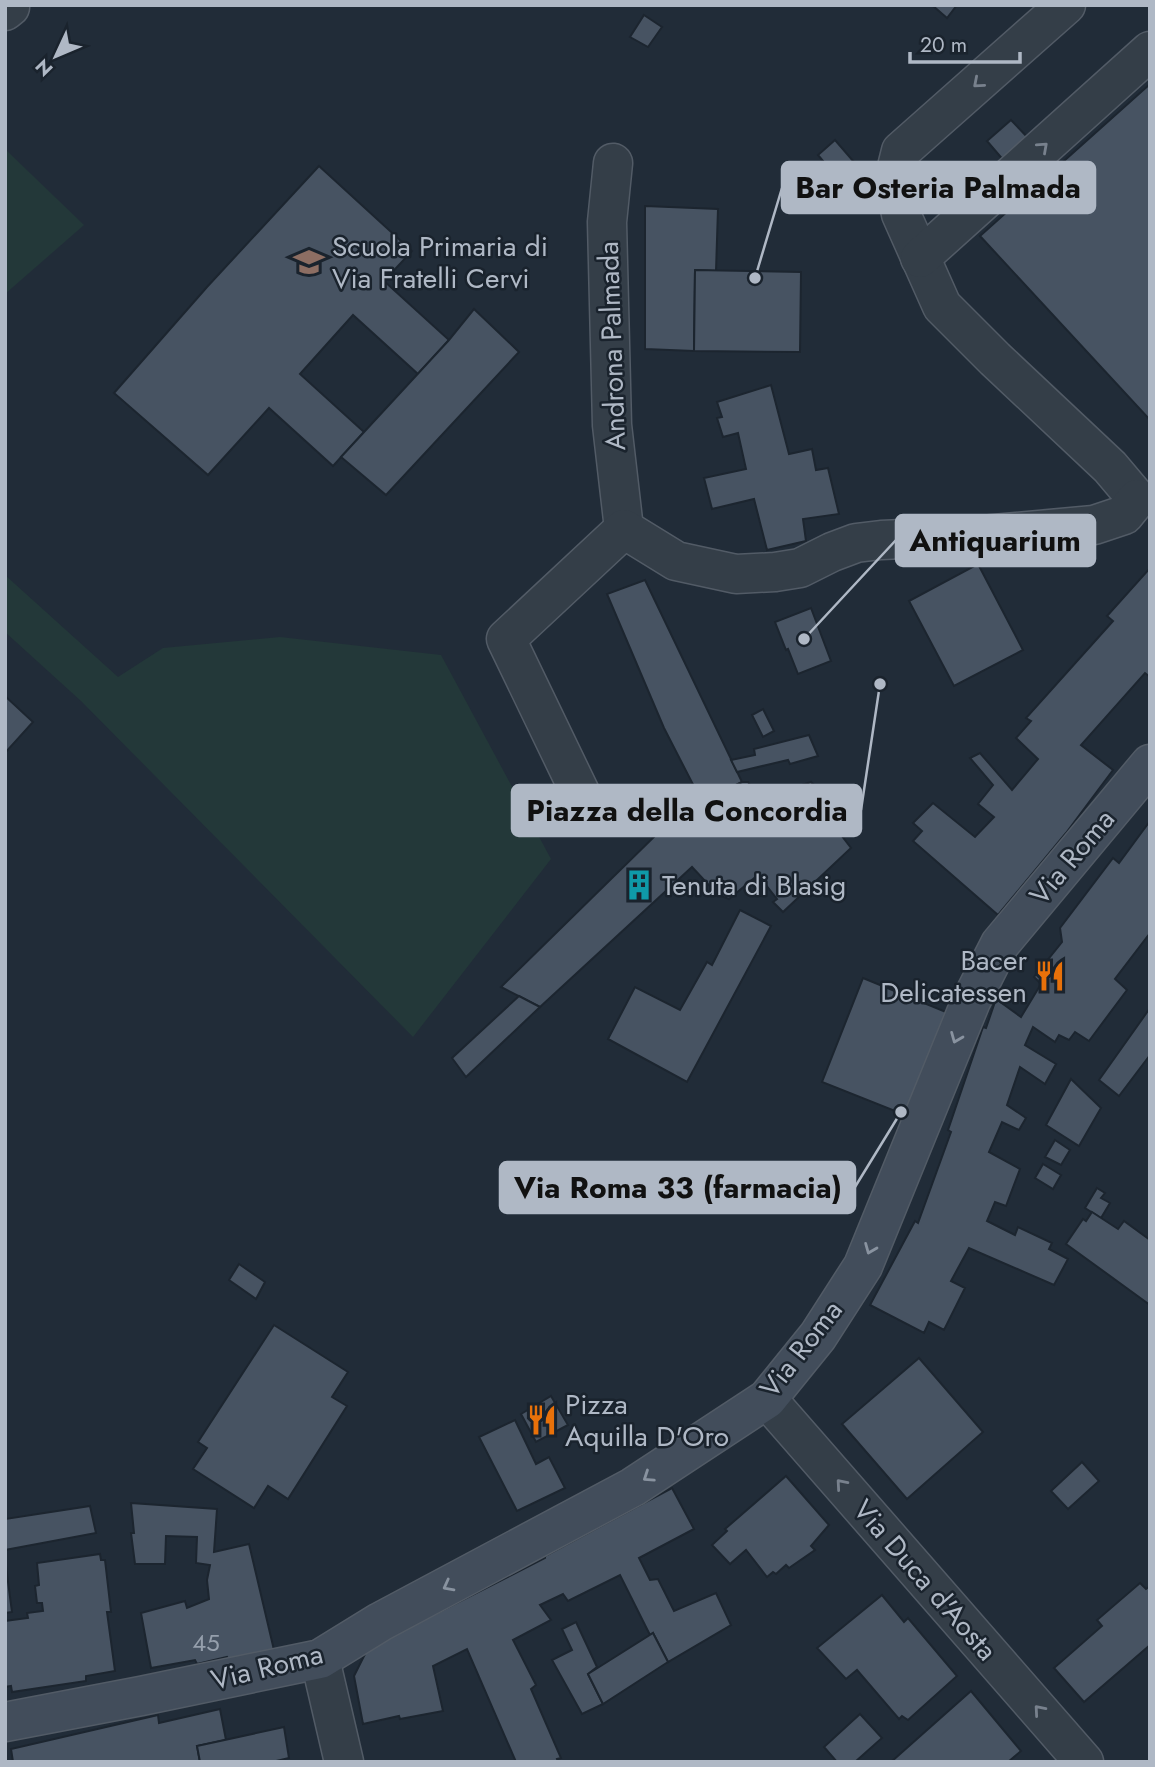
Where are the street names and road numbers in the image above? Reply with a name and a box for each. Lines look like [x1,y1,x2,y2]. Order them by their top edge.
street label: Androna Palmada [588,241,636,451]
street label: Via Roma [1020,800,1124,914]
street label: Via Roma [750,1291,852,1407]
street label: Via Duca d'Aosta [843,1490,1007,1670]
street label: Via Roma [207,1633,327,1701]

